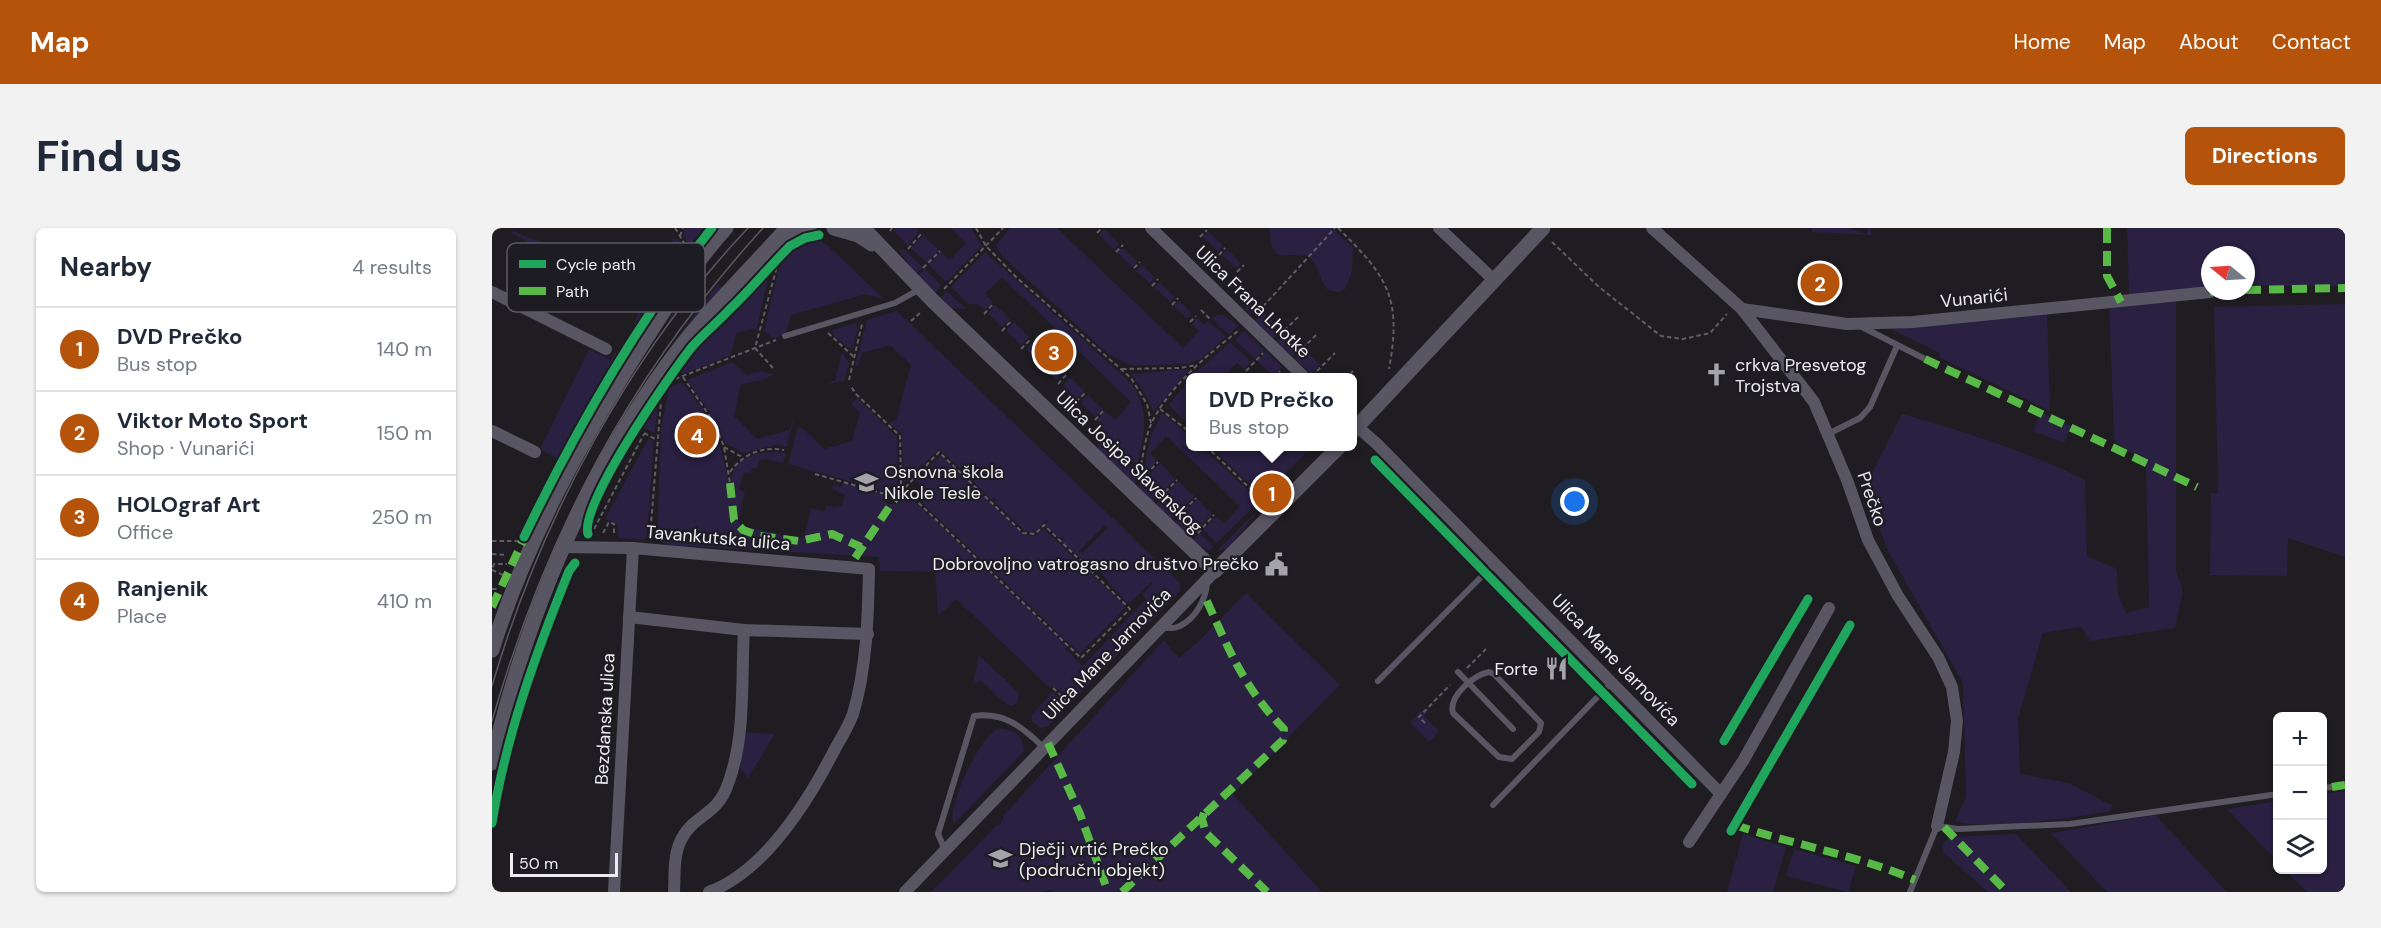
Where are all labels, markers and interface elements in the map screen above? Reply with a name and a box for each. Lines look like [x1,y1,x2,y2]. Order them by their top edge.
text: Map [30,24,90,61]
text: Home [2013,28,2071,56]
text: Map [2104,28,2146,56]
text: About [2179,28,2239,56]
text: Contact [2272,28,2351,56]
button: Directions [2185,127,2345,185]
text: Find us [36,129,182,184]
street label: Ulica Frana Lhotke [1190,241,1316,363]
legend [507,243,705,312]
north arrow [2201,246,2255,300]
text: Nearby [60,250,152,284]
text: 4 results [352,254,432,280]
text: Cycle path [556,254,636,275]
pin: 2 [1800,260,1840,306]
text: Path [556,281,589,302]
street label: Vunarići [1939,283,2009,313]
text: DVD Prečko [117,322,242,351]
pin: 3 [1034,330,1074,374]
text: 1 [76,336,83,362]
text: 140 m [377,336,432,362]
text: Bus stop [117,351,197,377]
place label: crkva Presvetog Trojstva [1735,353,1866,398]
church icon: crkva Presvetog Trojstva [1704,362,1730,388]
popup [1186,373,1357,451]
text: DVD Prečko [1209,385,1334,414]
street label: Ulica Josipa Slavenskog [1050,386,1208,538]
text: Viktor Moto Sport [117,406,308,435]
pin: 4 [678,412,716,458]
text: Bus stop [1209,414,1289,440]
text: 2 [74,420,85,446]
text: 150 m [377,420,432,446]
text: Shop · Vunarići [117,435,254,461]
place label: Osnovna škola Nikole Tesle [884,460,1004,505]
street label: Prečko [1851,468,1893,530]
school or university icon: Osnovna škola Nikole Tesle [853,469,879,495]
pin: 1 [1252,470,1292,516]
your location [1560,487,1589,516]
text: HOLOgraf Art [117,490,261,519]
text: 3 [73,504,86,530]
text: 250 m [371,504,432,530]
text: Office [117,519,173,545]
street label: Tavankutska ulica [645,520,791,556]
public building icon: Dobrovoljno vatrogasno društvo Prečko [1264,551,1290,577]
place label: Dobrovoljno vatrogasno društvo Prečko [933,552,1259,576]
text: Ranjenik [117,574,209,603]
street label: Ulica Mane Jarnovića [1038,583,1176,725]
text: 4 [73,588,86,614]
text: 410 m [377,588,432,614]
street label: Ulica Mane Jarnovića [1547,589,1685,731]
text: Place [117,603,167,629]
street label: Bezdanska ulica [590,652,620,786]
restaurant icon: Forte [1543,656,1569,682]
place label: Forte [1494,657,1538,681]
map controls [2273,712,2327,874]
button: + [2273,712,2327,766]
button: − [2273,766,2327,820]
button: layers [2273,820,2327,874]
place label: Dječji vrtić Prečko (područni objekt) [1019,837,1169,882]
school or university icon: Dječji vrtić Prečko (područni objekt) [988,846,1014,872]
scale bar [510,850,618,878]
text: 50 m [519,853,558,874]

